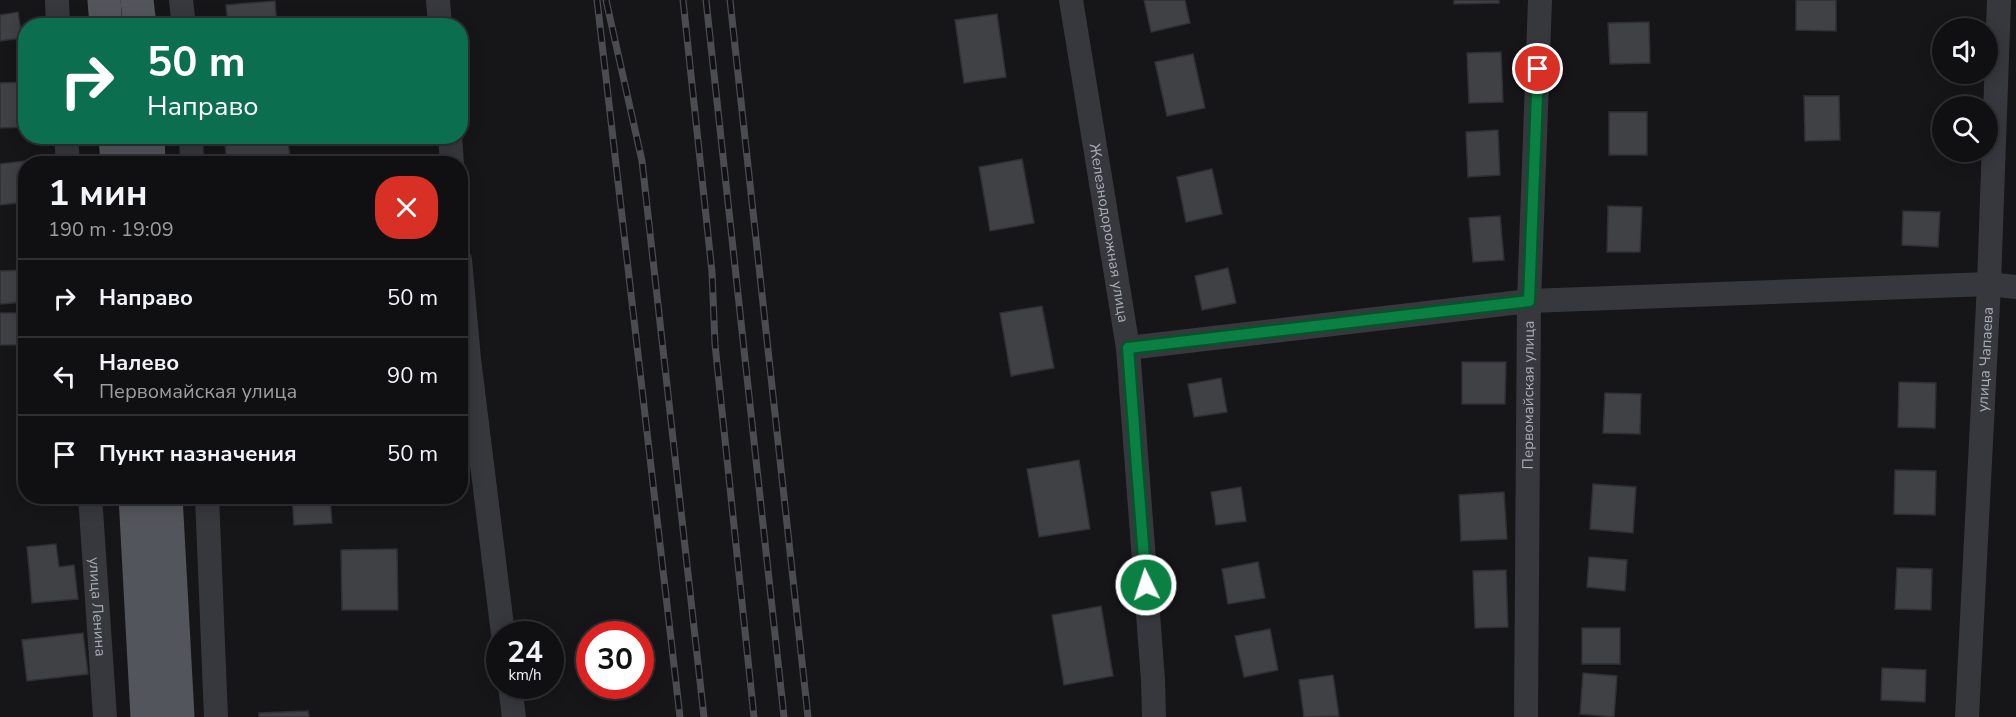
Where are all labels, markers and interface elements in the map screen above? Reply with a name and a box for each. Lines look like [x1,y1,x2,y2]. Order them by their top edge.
map controls [1932,18,1998,162]
button: sound [1932,18,1998,84]
text: 50 m [147,34,246,91]
icon: right [48,42,126,120]
pin [1512,43,1563,94]
icon: arrive [1521,52,1554,85]
text: Направо [147,88,258,125]
button: search [1932,96,1998,162]
street label: Железнодорожная улица [1085,142,1134,324]
text: 1 мин [48,169,148,218]
button: close [375,176,438,239]
text: 190 m · 19:09 [48,216,174,243]
icon: right [48,282,81,315]
text: Направо [99,283,193,313]
text: 50 m [387,283,438,313]
street label: улица Чапаева [1973,306,1998,413]
street label: Первомайская улица [1518,321,1539,469]
text: Налево [99,348,179,378]
icon: left [48,360,81,393]
text: 90 m [387,361,438,391]
text: Первомайская улица [99,378,297,405]
icon: arrive [48,438,81,471]
text: Пункт назначения [99,439,297,469]
text: 50 m [387,439,438,469]
position arrow [1114,553,1178,617]
street label: улица Ленина [84,556,111,657]
speed limit sign: 30 [576,621,654,699]
text: 24 [507,632,543,673]
text: km/h [508,665,542,685]

